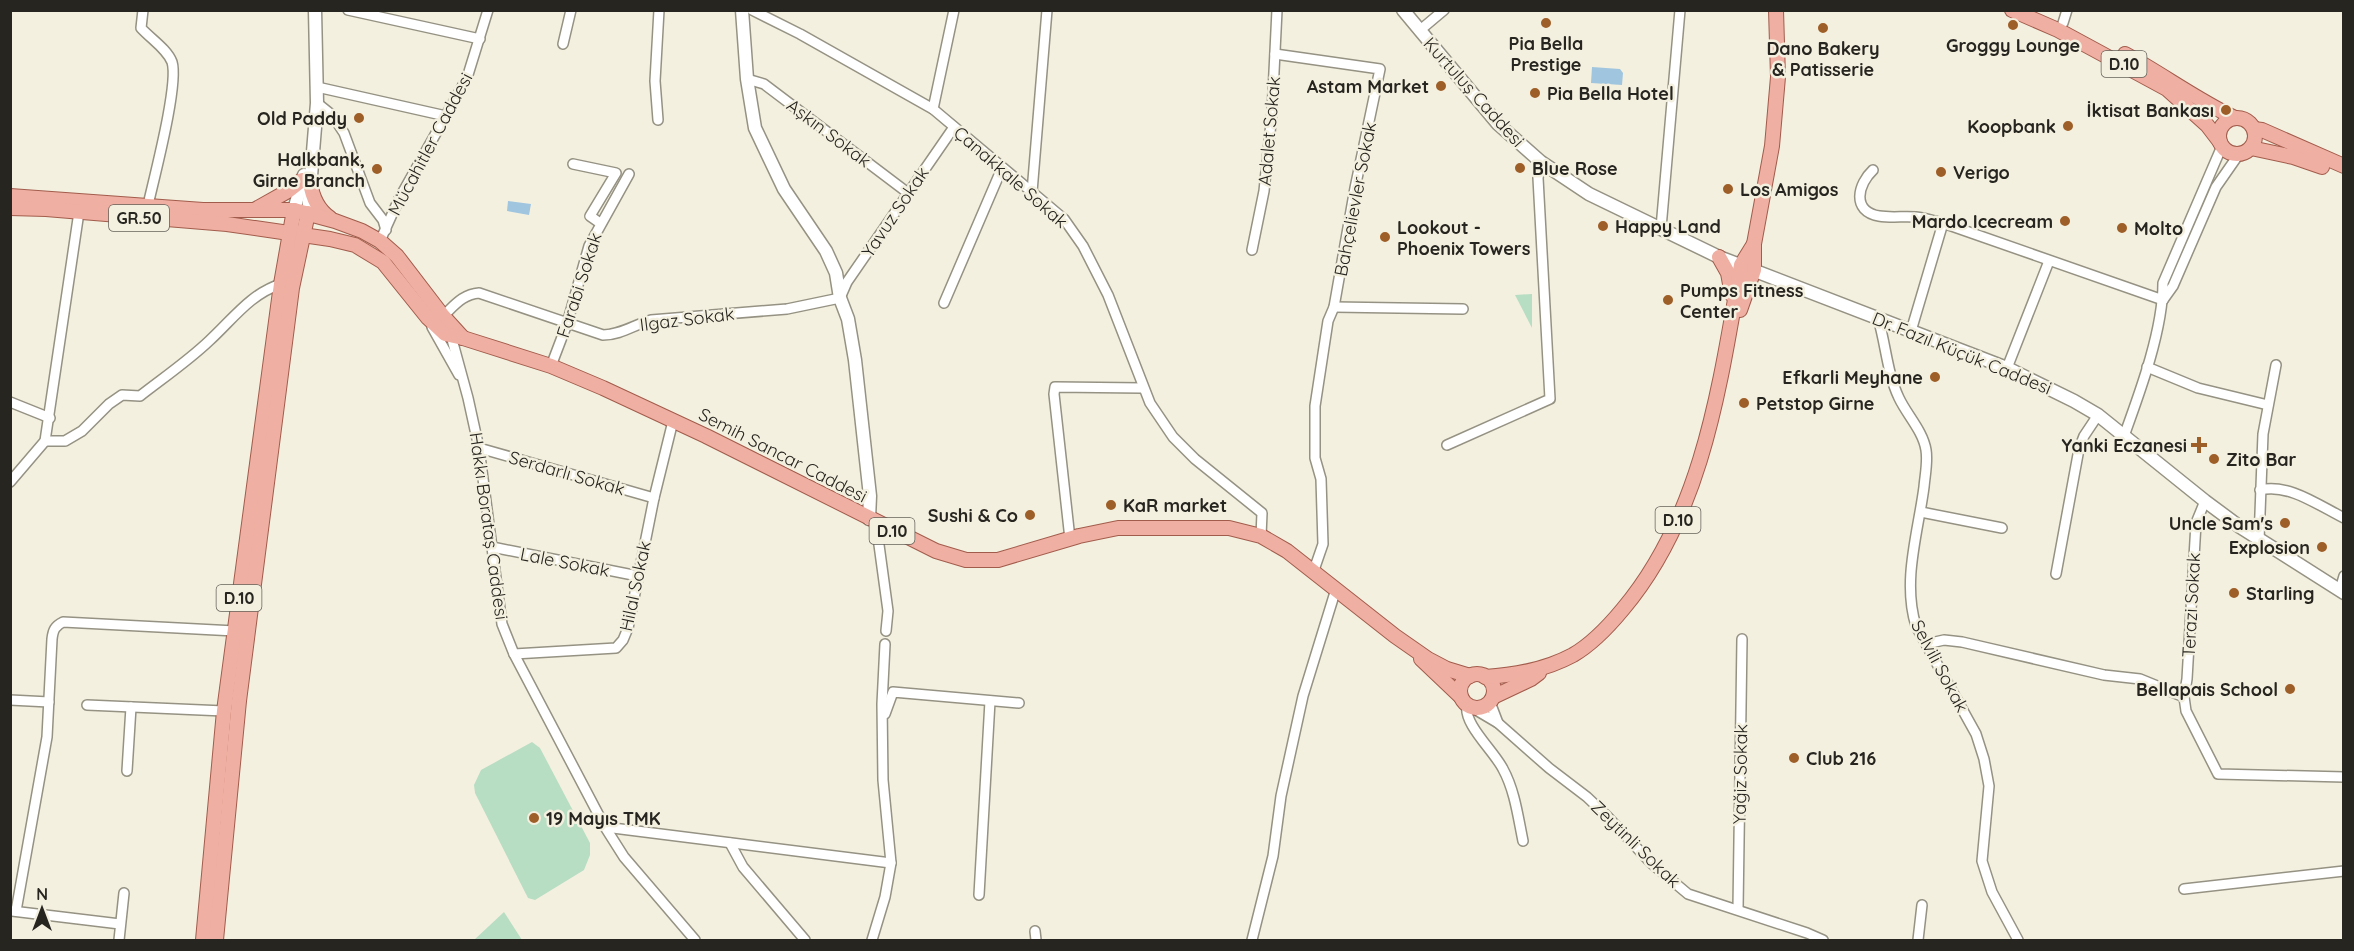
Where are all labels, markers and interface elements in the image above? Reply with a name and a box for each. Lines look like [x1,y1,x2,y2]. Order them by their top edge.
marker: Pia Bella Prestige [1539,16,1553,30]
marker: Groggy Lounge [2006,18,2020,32]
marker: Dano Bakery & Patisserie [1816,21,1830,35]
street label: Kurtuluş Caddesi [1419,32,1529,152]
place label: Pia Bella Prestige [1509,32,1583,76]
place label: Groggy Lounge [1946,34,2080,57]
place label: Dano Bakery & Patisserie [1766,37,1880,81]
road number: D.10 [2102,51,2146,77]
street label: Mücahitler Caddesi [383,69,477,219]
street label: Adalet Sokak [1253,75,1285,187]
place label: Astam Market [1307,75,1429,98]
marker: Astam Market [1434,79,1448,93]
place label: Pia Bella Hotel [1547,82,1674,105]
marker: Pia Bella Hotel [1528,86,1542,100]
street label: Aşkın Sokak [782,94,876,172]
place label: İktisat Bankası [2086,99,2214,122]
marker: İktisat Bankası [2219,103,2233,117]
place label: Old Paddy [257,107,347,130]
marker: Old Paddy [352,111,366,125]
place label: Koopbank [1967,115,2056,138]
marker: Koopbank [2061,119,2075,133]
street label: Bahçelievler Sokak [1329,120,1381,278]
street label: Çanakkale Sokak [949,121,1073,233]
place label: Halkbank, Girne Branch [253,148,365,192]
place label: Blue Rose [1532,157,1618,180]
marker: Blue Rose [1513,161,1527,175]
place label: Verigo [1953,161,2010,184]
marker: Halkbank, Girne Branch [370,162,384,176]
street label: Yavuz Sokak [856,162,934,262]
marker: Verigo [1934,165,1948,179]
place label: Los Amigos [1740,178,1839,201]
marker: Los Amigos [1721,182,1735,196]
road number: GR.50 [109,205,169,231]
place label: Mardo Icecream [1912,210,2053,233]
marker: Mardo Icecream [2058,214,2072,228]
place label: Happy Land [1615,215,1721,238]
place label: Lookout - Phoenix Towers [1397,216,1531,260]
place label: Molto [2134,217,2183,240]
marker: Happy Land [1596,219,1610,233]
marker: Molto [2115,221,2129,235]
street label: Farabi Sokak [551,230,607,340]
marker: Lookout - Phoenix Towers [1378,230,1392,244]
place label: Pumps Fitness Center [1680,279,1804,323]
marker: Pumps Fitness Center [1661,293,1675,307]
street label: Ilgaz Sokak [638,302,736,336]
street label: Dr. Fazıl Küçük Caddesi [1869,306,2055,400]
place label: Efkarli Meyhane [1782,366,1923,389]
marker: Efkarli Meyhane [1928,370,1942,384]
place label: Petstop Girne [1756,392,1874,415]
marker: Petstop Girne [1737,396,1751,410]
street label: Semih Sancar Caddesi [695,403,871,507]
street label: Hakkı Borataş Caddesi [464,431,514,621]
place label: Yanki Eczanesi [2061,434,2187,457]
marker: Yanki Eczanesi [2192,438,2206,452]
street label: Serdarlı Sokak [506,445,628,501]
place label: Zito Bar [2226,448,2297,471]
marker: Zito Bar [2207,452,2221,466]
place label: KaR market [1123,494,1227,517]
marker: KaR market [1104,498,1118,512]
place label: Sushi & Co [928,504,1018,527]
road number: D.10 [1656,507,1700,533]
marker: Sushi & Co [1023,508,1037,522]
place label: Uncle Sam's [2169,512,2273,535]
marker: Uncle Sam's [2278,516,2292,530]
road number: D.10 [870,518,914,544]
place label: Explosion [2229,536,2310,559]
street label: Hilal Sokak [614,539,656,633]
marker: Explosion [2315,540,2329,554]
street label: Lale Sokak [518,542,612,582]
street label: Terazi Sokak [2177,552,2205,658]
place label: Starling [2246,582,2315,605]
road number: D.10 [216,585,262,611]
marker: Starling [2227,586,2241,600]
street label: Selvili Sokak [1906,616,1974,716]
place label: Bellapais School [2136,678,2278,701]
marker: Bellapais School [2283,682,2297,696]
street label: Yağiz Sokak [1728,724,1752,824]
place label: Club 216 [1806,747,1876,770]
marker: Club 216 [1787,751,1801,765]
street label: Zeytinli Sokak [1586,795,1686,893]
place label: 19 Mayıs TMK [546,807,661,830]
marker: 19 Mayıs TMK [527,811,541,825]
north arrow [12,879,72,939]
text: N [36,884,48,904]

